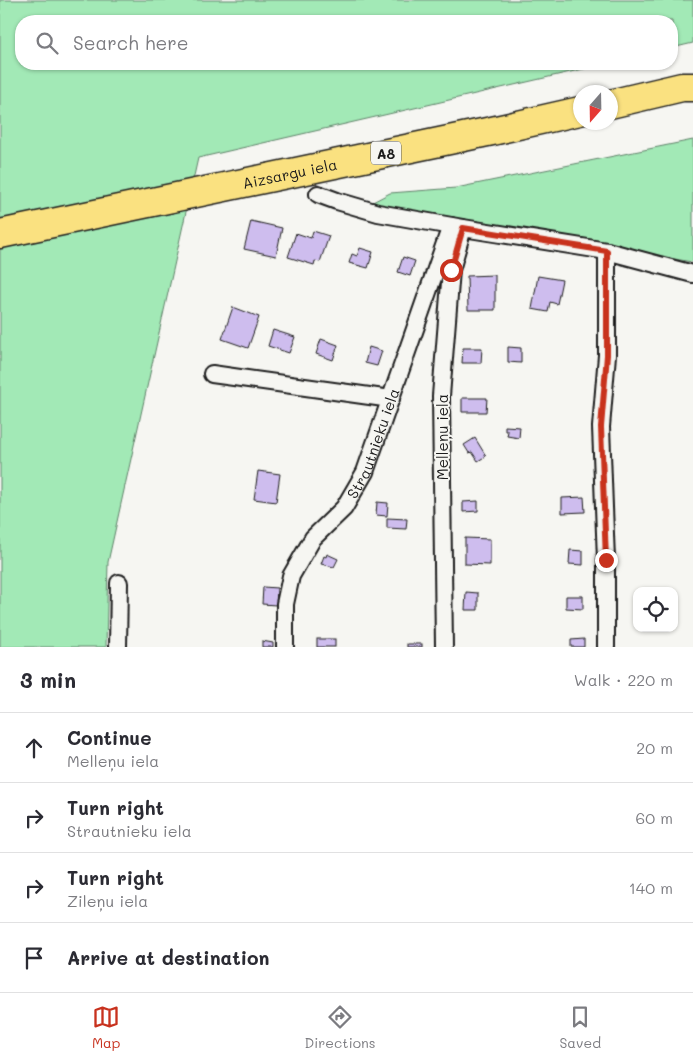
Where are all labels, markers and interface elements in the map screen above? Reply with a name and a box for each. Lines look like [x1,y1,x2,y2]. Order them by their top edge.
search box [15,15,678,70]
icon: search [33,29,61,57]
text: Search here [73,30,189,55]
north arrow [573,85,618,130]
road number: A8 [371,142,401,164]
street label: Aizsargu iela [241,154,339,193]
route start [440,259,463,282]
street label: Strautnieku iela [342,385,404,502]
street label: Melleņu iela [432,394,453,480]
route end [595,549,618,572]
map controls [633,587,678,632]
button: locate [633,587,678,632]
text: 3 min [20,666,76,693]
text: Walk · 220 m [574,669,673,690]
text: Continue [67,725,152,750]
icon: ahead [20,734,48,762]
text: 20 m [636,737,673,758]
text: Melleņu iela [67,750,159,771]
text: Turn right [67,795,164,820]
icon: right [20,804,48,832]
text: 60 m [636,807,673,828]
text: Strautnieku iela [67,820,192,841]
text: Turn right [67,865,164,890]
icon: right [20,874,48,902]
text: 140 m [629,877,673,898]
text: Zileņu iela [67,890,148,911]
icon: arrive [20,944,48,972]
text: Arrive at destination [67,945,270,970]
tab: Map [92,1003,120,1052]
tab: Directions [304,1003,376,1052]
tab: Saved [559,1003,601,1052]

